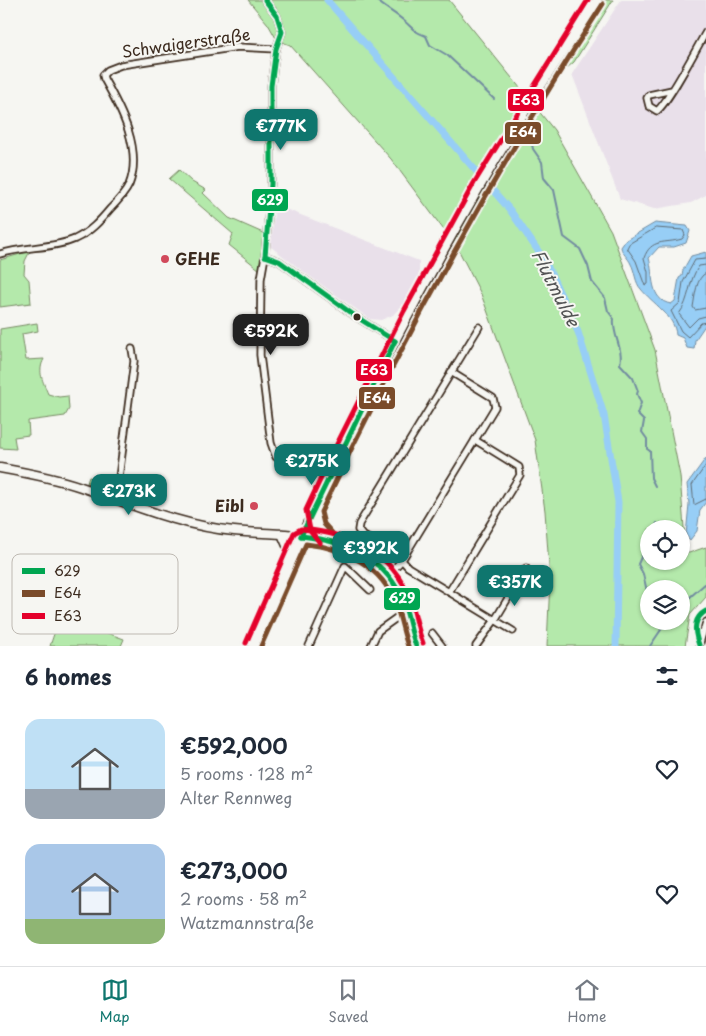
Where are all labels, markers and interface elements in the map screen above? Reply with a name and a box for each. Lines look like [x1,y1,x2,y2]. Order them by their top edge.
street label: Schwaigerstraße [120,21,252,63]
line badge: E63 [507,88,545,112]
text: E63 [512,89,540,110]
pin: €777K [246,108,316,151]
text: €777K [256,113,307,137]
line badge: E64 [504,121,542,145]
text: E64 [509,121,538,142]
line badge: 629 [251,188,289,212]
text: 629 [257,189,283,210]
water label: Flutmulde [525,244,588,332]
place label: GEHE [175,246,220,270]
marker: GEHE [159,253,171,265]
unlabelled marker [352,312,362,322]
pin: €592K [236,314,306,356]
text: €592K [244,318,298,342]
line badge: E63 [355,358,393,382]
text: E63 [360,359,388,380]
line badge: E64 [358,386,396,410]
text: E64 [363,387,392,408]
pin: €275K [277,444,347,486]
text: €275K [285,448,339,472]
pin: €273K [94,474,164,516]
text: €273K [102,478,156,502]
place label: Eibl [215,493,244,517]
marker: Eibl [248,500,260,512]
map controls [640,520,690,630]
button: locate [640,520,690,570]
pin: €392K [336,530,406,573]
text: €392K [343,535,399,559]
legend [12,554,178,634]
text: 629 [54,560,80,581]
pin: €357K [480,564,550,607]
text: €357K [488,569,542,593]
button: layers [640,580,690,630]
text: E64 [54,582,82,603]
line badge: 629 [383,587,421,611]
text: 629 [389,587,415,608]
text: E63 [54,605,82,626]
text: 6 homes [25,660,111,692]
icon: filters [653,662,681,690]
text: €592,000 [180,729,288,761]
icon: home [65,739,125,799]
icon: heart [653,755,681,783]
text: 5 rooms · 128 m² [180,761,313,785]
text: Alter Rennweg [180,785,292,809]
text: €273,000 [180,854,288,886]
icon: home [65,864,125,924]
icon: heart [653,880,681,908]
text: 2 rooms · 58 m² [180,886,307,910]
text: Watzmannstraße [180,910,314,934]
tab: Map [100,976,129,1027]
tab: Saved [329,976,368,1027]
tab: Home [567,976,606,1027]

